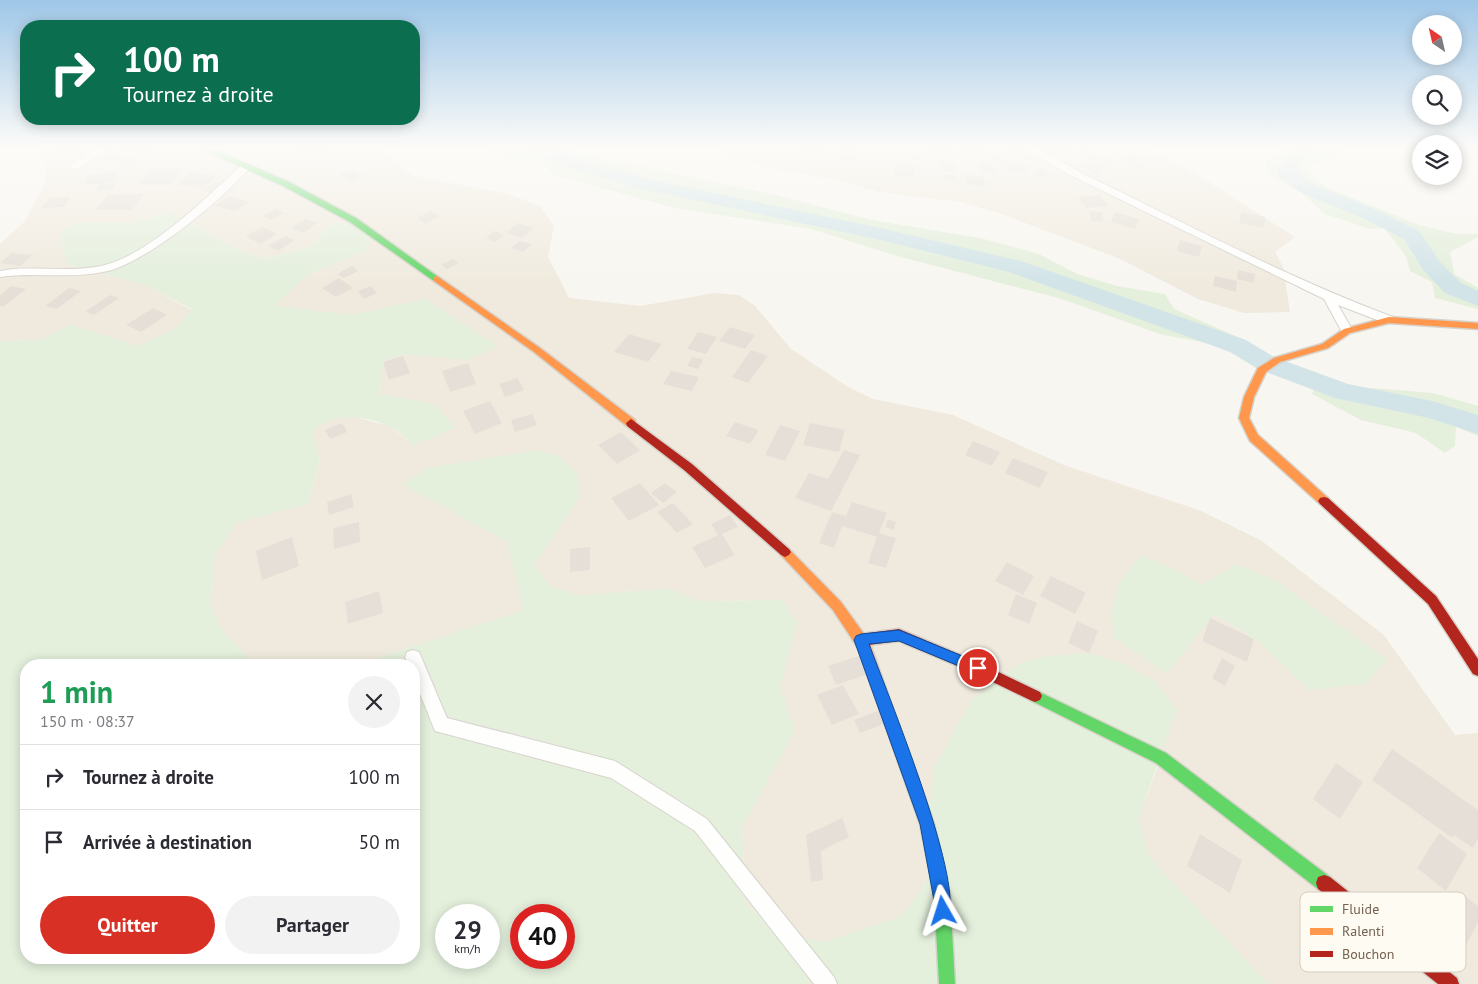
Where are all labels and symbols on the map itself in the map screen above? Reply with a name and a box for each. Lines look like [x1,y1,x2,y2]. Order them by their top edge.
north arrow [1412,15,1462,65]
pin [957,647,999,689]
position arrow [916,884,968,936]
legend [1300,892,1466,972]
text: Fluide [1342,900,1379,918]
speed limit sign: 40 [510,904,575,969]
text: Ralenti [1342,922,1385,940]
text: Bouchon [1342,945,1394,963]

